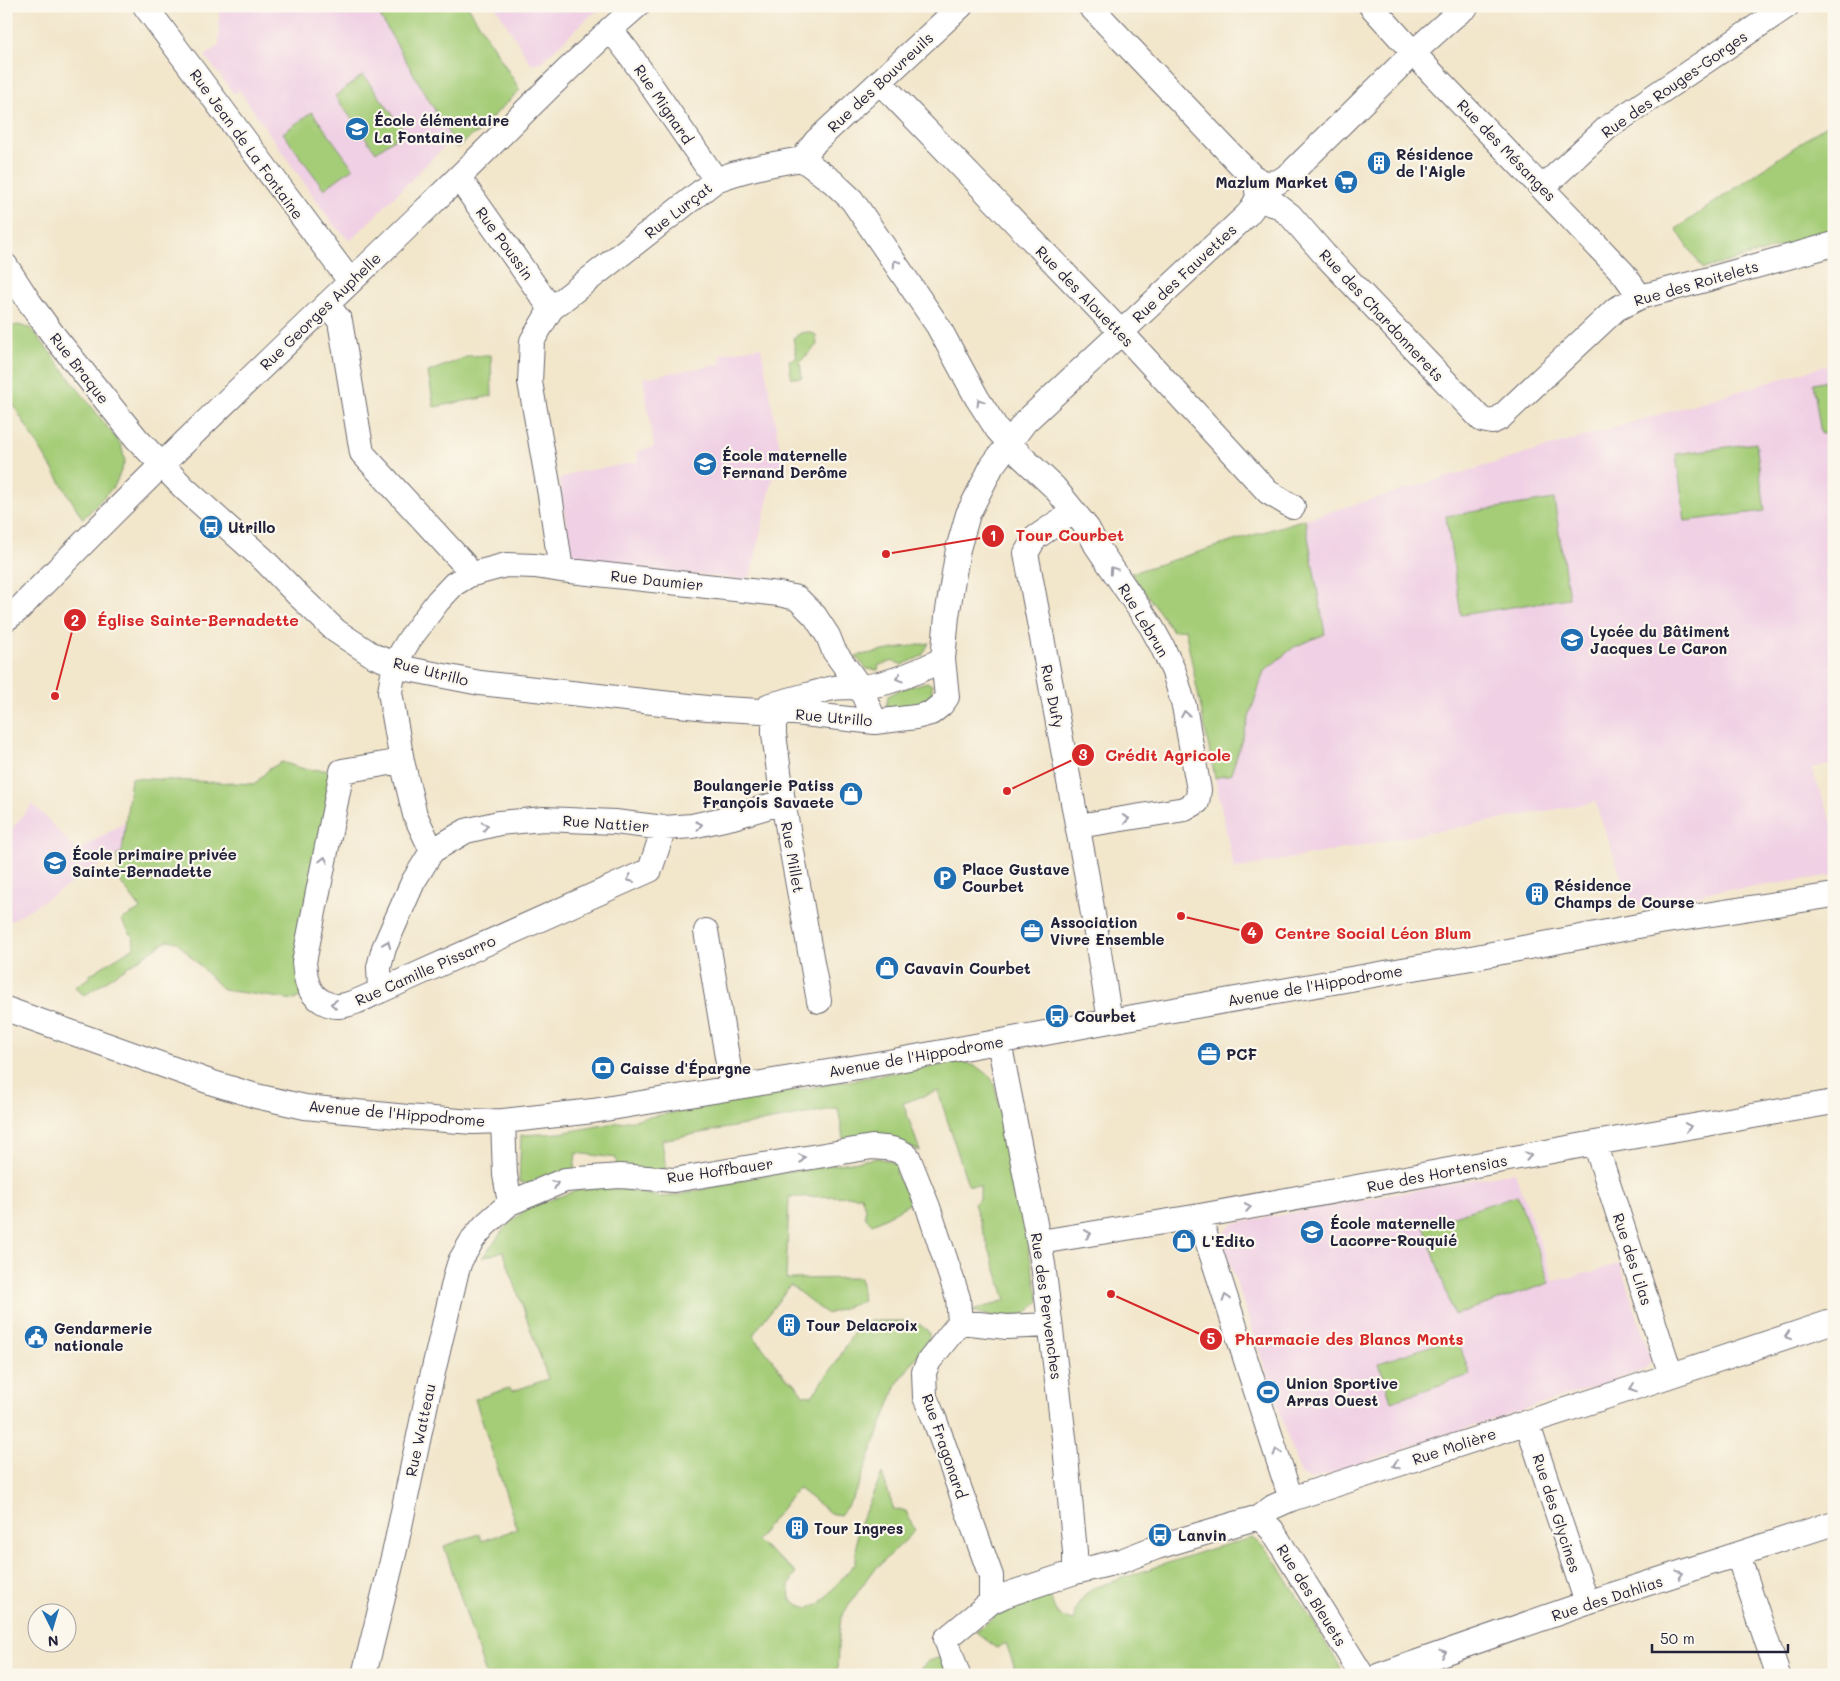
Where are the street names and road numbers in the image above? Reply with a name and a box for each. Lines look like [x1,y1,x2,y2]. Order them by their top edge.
street label: Rue des Rouges-Gorges [1597,26,1751,142]
street label: Rue des Bouvreuils [823,28,937,136]
street label: Rue Mignard [630,60,698,148]
street label: Rue Jean de La Fontaine [186,65,308,223]
street label: Rue des Mésanges [1453,95,1561,205]
street label: Rue Lurçat [640,177,716,243]
street label: Rue Poussin [472,202,538,284]
street label: Rue des Fauvettes [1128,219,1240,327]
street label: Rue des Alouettes [1032,241,1138,351]
street label: Rue des Chardonnerets [1315,245,1449,385]
street label: Rue Georges Auphelle [255,248,385,374]
street label: Rue des Roitelets [1631,256,1761,310]
street label: Rue Braque [46,328,114,408]
street label: Rue Daumier [610,565,704,595]
street label: Rue Lebrun [1114,579,1174,661]
street label: Rue Utrillo [391,652,471,690]
street label: Rue Dufy [1037,663,1069,730]
street label: Rue Utrillo [795,704,873,730]
street label: Rue Nattier [562,810,650,836]
street label: Rue Millet [777,820,809,894]
street label: Rue Camille Pissarro [352,930,498,1010]
street label: Avenue de l'Hippodrome [1226,960,1404,1010]
street label: Avenue de l'Hippodrome [827,1031,1005,1081]
street label: Avenue de l'Hippodrome [308,1095,486,1131]
street label: Rue des Hortensias [1365,1150,1509,1196]
street label: Rue Hoffbauer [666,1153,774,1187]
street label: Rue des Lilas [1609,1210,1657,1308]
street label: Rue des Pervenches [1027,1231,1067,1381]
street label: Rue Watteau [400,1382,440,1478]
street label: Rue Fragonard [918,1391,972,1501]
street label: Rue Molière [1409,1423,1499,1469]
street label: Rue des Glycines [1528,1451,1586,1575]
street label: Rue des Bleuets [1273,1540,1351,1650]
street label: Rue des Dahlias [1549,1571,1665,1625]

